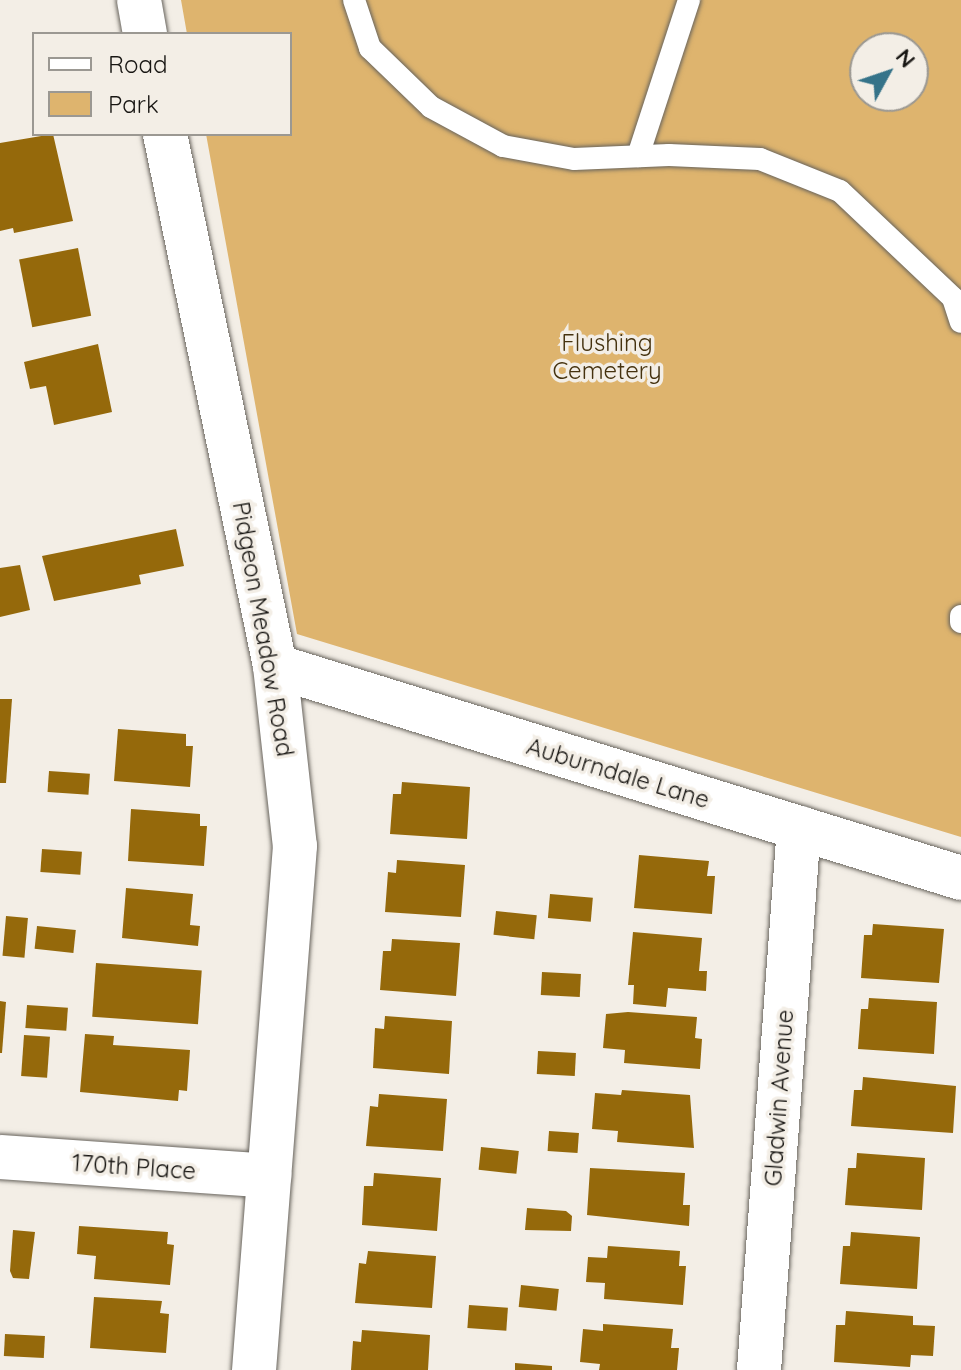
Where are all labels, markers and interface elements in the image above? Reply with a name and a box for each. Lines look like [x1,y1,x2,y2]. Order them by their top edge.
legend [32,32,292,136]
north arrow [849,32,929,112]
text: N [890,43,922,73]
text: Road [108,49,168,79]
text: Park [108,89,159,119]
park label: Flushing Cemetery [552,329,662,385]
street label: Pidgeon Meadow Road [226,499,300,759]
street label: Auburndale Lane [523,732,713,814]
street label: Gladwin Avenue [758,1009,800,1187]
street label: 170th Place [71,1148,197,1186]

